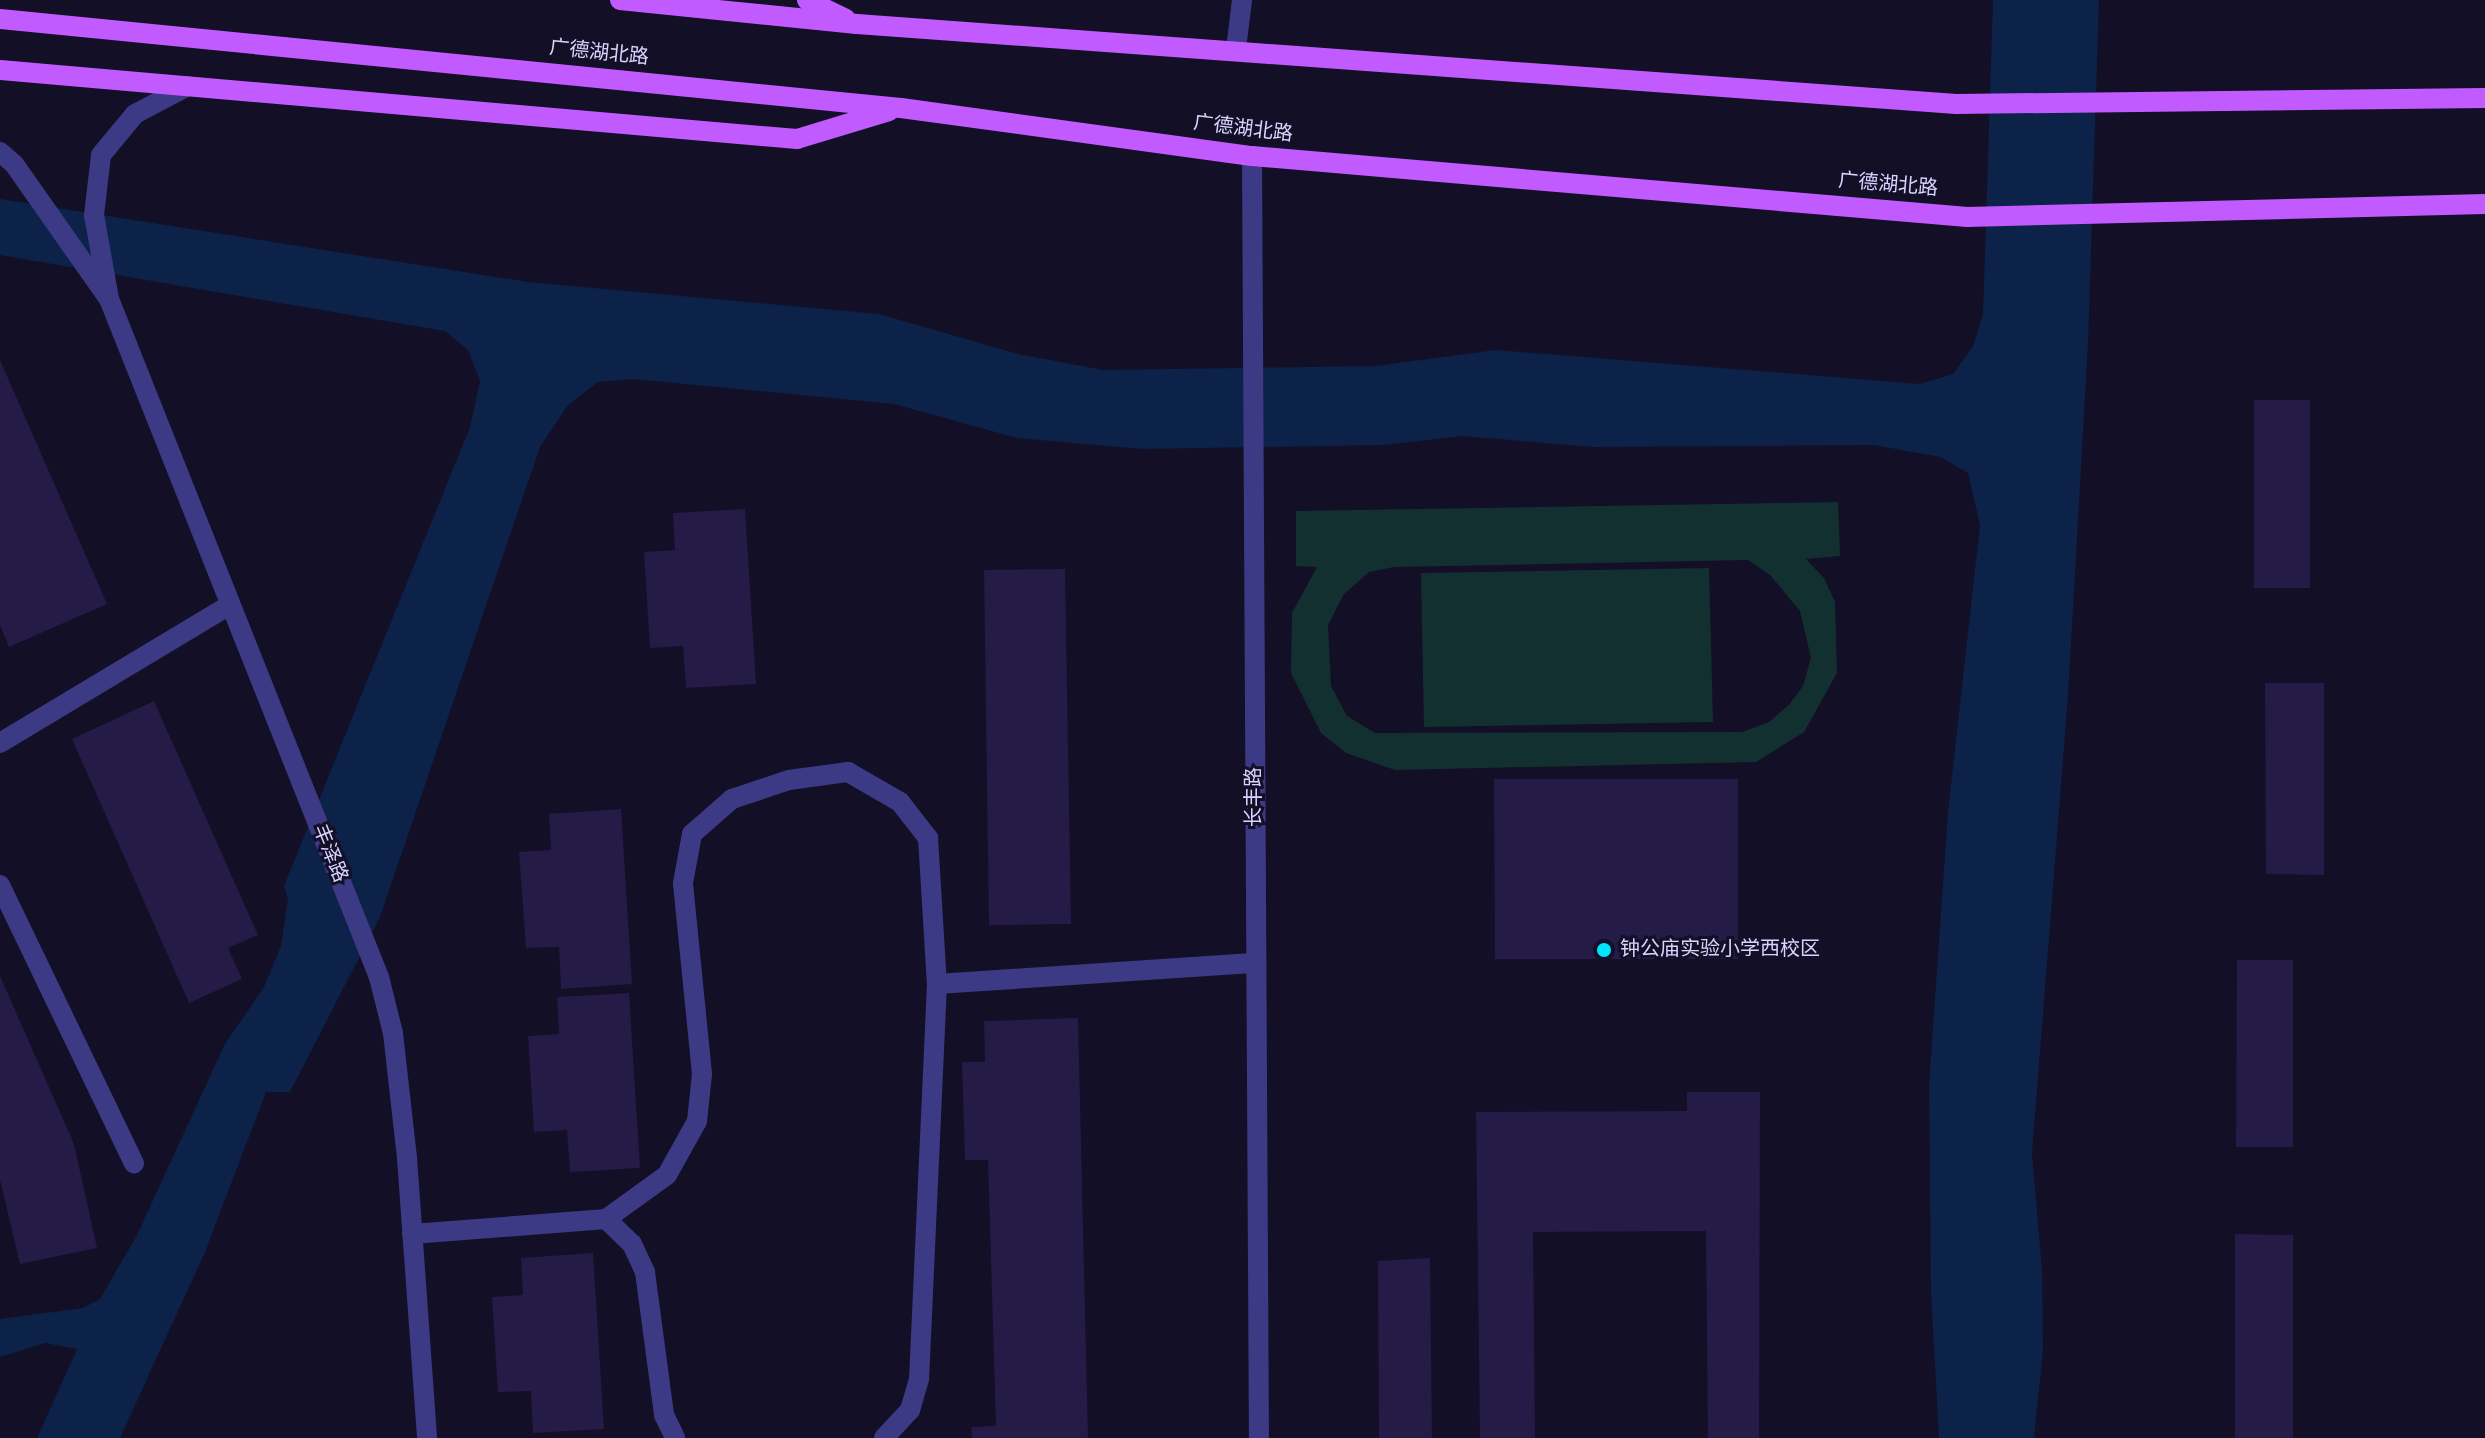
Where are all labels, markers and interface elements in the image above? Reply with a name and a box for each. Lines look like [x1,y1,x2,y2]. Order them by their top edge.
street label: 广德湖北路 [548,37,650,71]
street label: 广德湖北路 [1192,112,1294,148]
street label: 广德湖北路 [1837,170,1939,202]
street label: 长丰路 [1243,767,1267,827]
street label: 丰泽路 [307,822,351,886]
place label: 钟公庙实验小学西校区 [1620,938,1820,962]
marker: 钟公庙实验小学西校区 [1595,941,1613,959]

